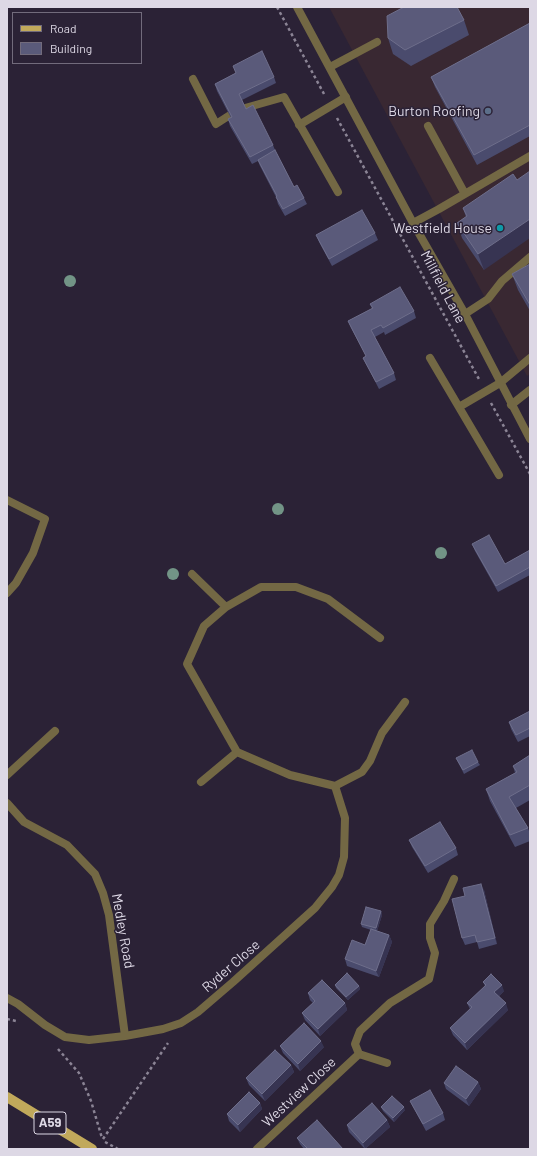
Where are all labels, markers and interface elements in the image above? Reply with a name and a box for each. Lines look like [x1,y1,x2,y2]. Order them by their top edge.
legend [12,12,142,64]
text: Road [50,21,77,35]
text: Building [50,41,92,55]
place label: Burton Roofing [388,103,480,119]
marker: Burton Roofing [483,106,493,116]
place label: Westfield House [393,220,492,236]
marker: Westfield House [495,223,505,233]
street label: Millfield Lane [417,248,469,326]
street label: Medley Road [108,892,138,970]
street label: Ryder Close [199,936,263,996]
street label: Westview Close [259,1054,339,1130]
road number: A59 [34,1112,66,1134]

